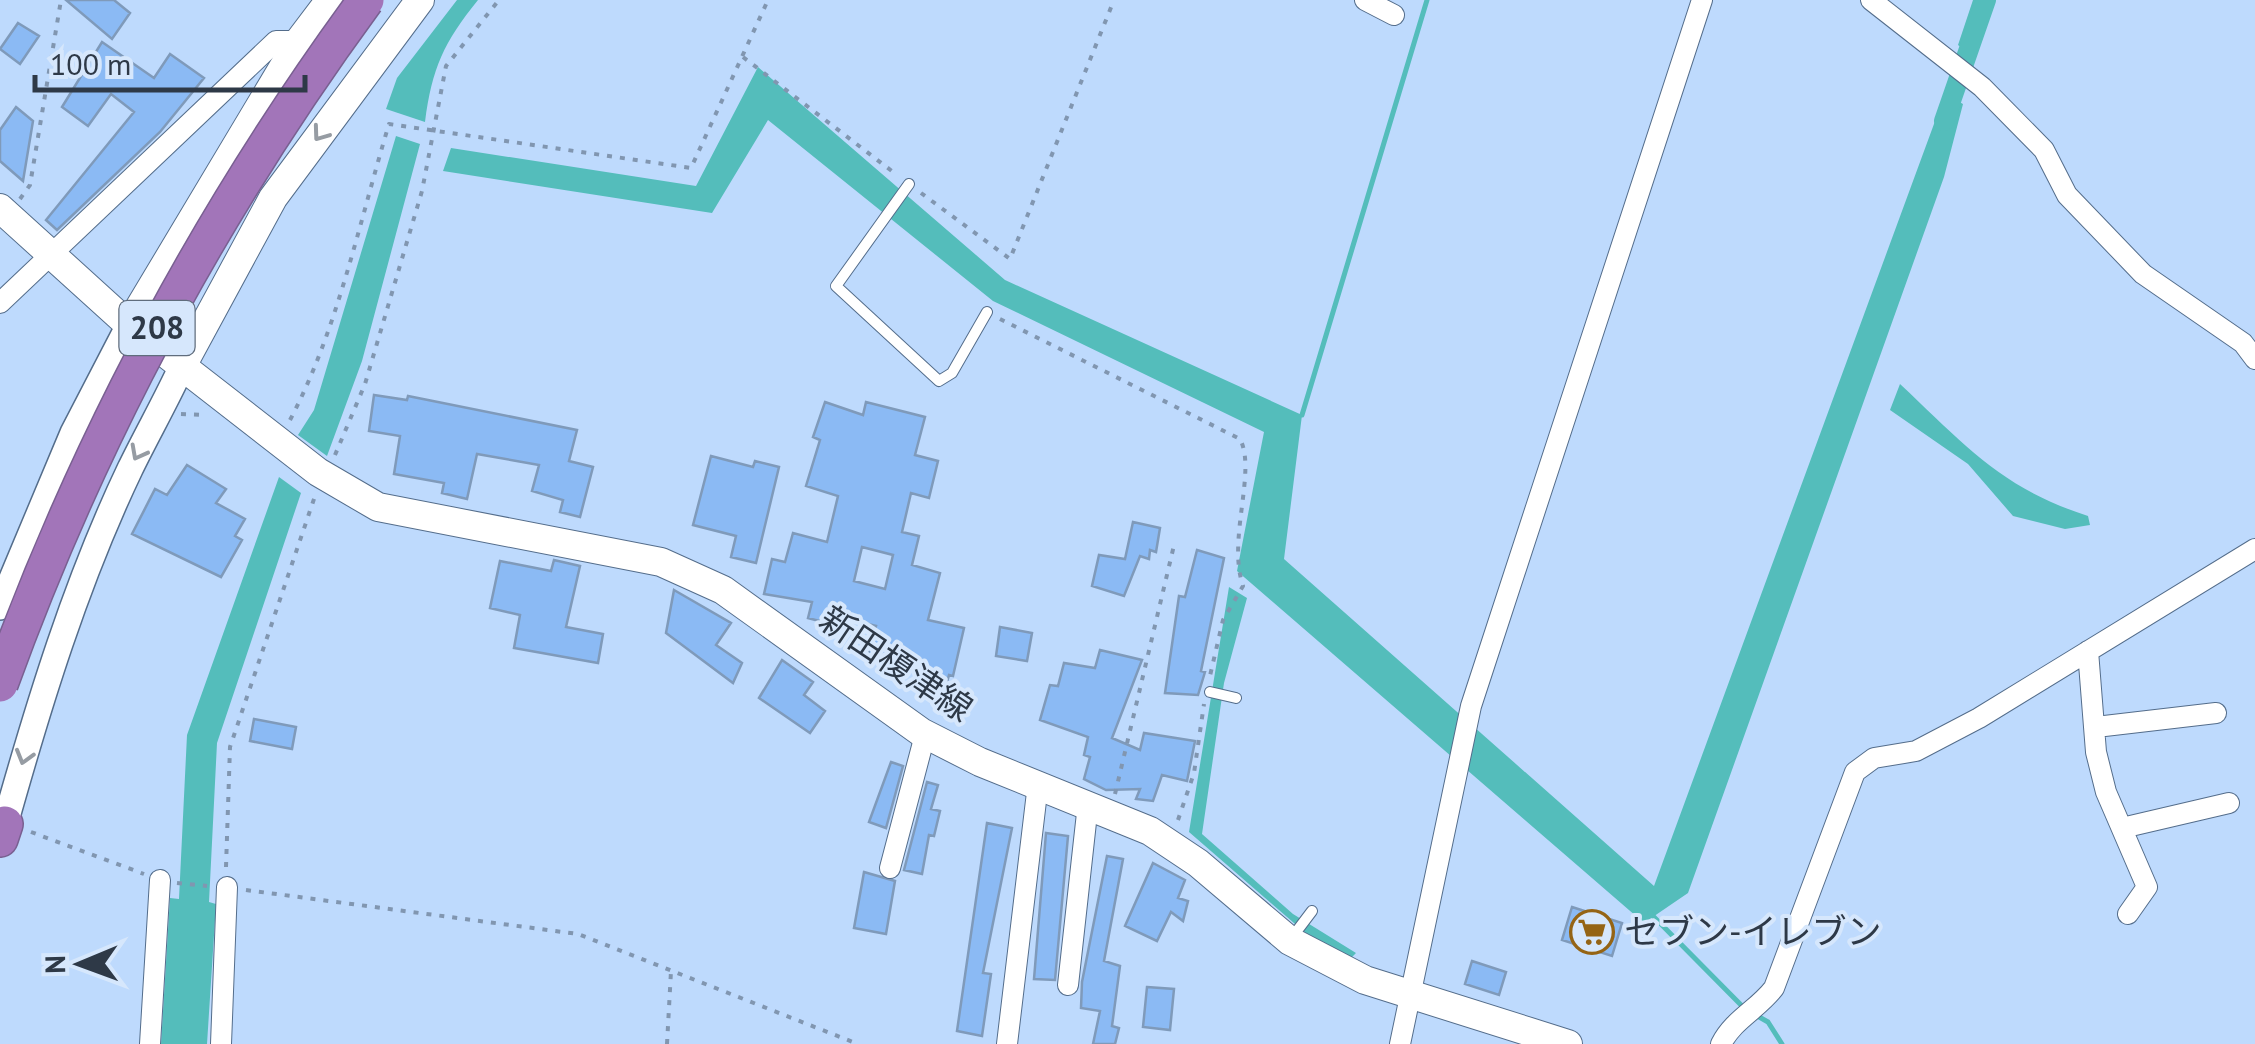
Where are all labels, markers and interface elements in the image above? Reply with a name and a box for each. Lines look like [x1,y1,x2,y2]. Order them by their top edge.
scale bar [35,30,305,92]
text: 100 m [50,44,131,83]
one-way arrow [313,123,332,142]
road number: 208 [120,301,194,355]
one-way arrow [131,443,150,461]
street label: 新田榎津線 [811,595,982,731]
one-way arrow [15,748,36,765]
place label: セブン-イレブン [1624,908,1882,954]
supermarket icon: セブン-イレブン [1569,909,1615,955]
north arrow [30,914,130,1014]
text: N [36,955,73,974]

